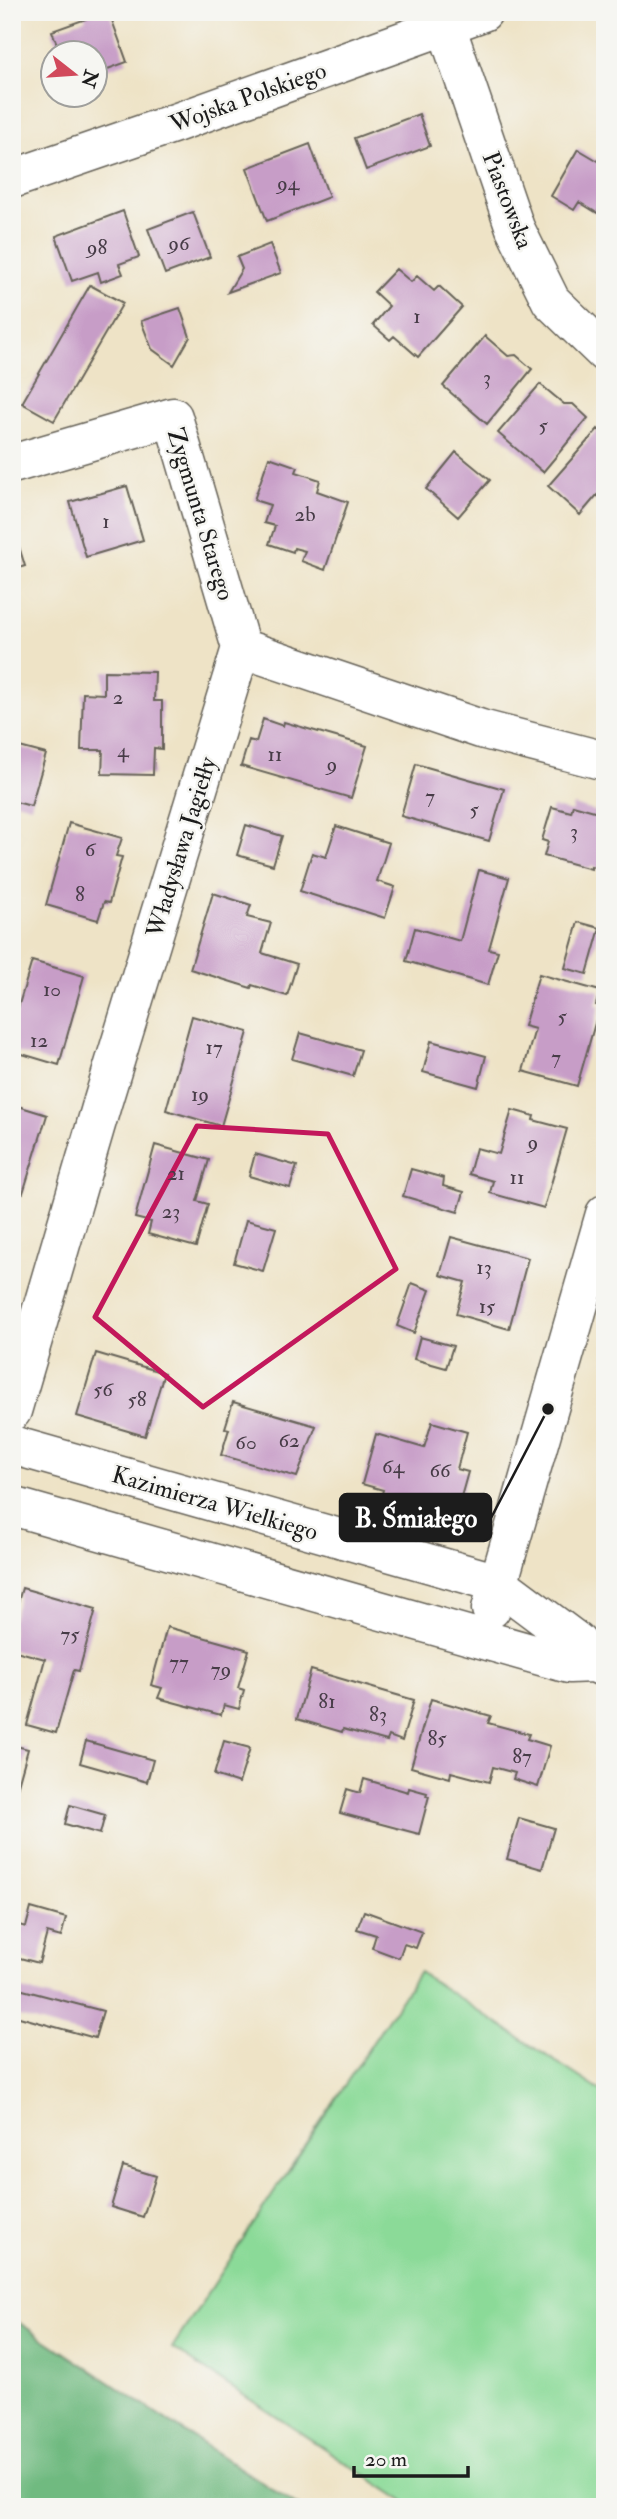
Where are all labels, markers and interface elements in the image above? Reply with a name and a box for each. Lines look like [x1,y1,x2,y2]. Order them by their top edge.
north arrow [38,38,108,108]
street label: Wojska Polskiego [165,55,331,140]
text: N [75,66,104,91]
street label: Piastowska [475,147,541,254]
house number: 94 [275,170,301,197]
house number: 96 [166,230,191,257]
house number: 98 [85,234,107,261]
house number: 1 [413,303,421,330]
house number: 3 [483,364,491,391]
house number: 5 [538,412,548,439]
street label: Zygmunta Starego [160,424,241,604]
house number: 2b [295,501,315,528]
house number: 1 [102,508,110,535]
house number: 2 [113,684,123,711]
house number: 4 [117,737,130,764]
house number: 11 [268,741,283,768]
house number: 9 [325,751,337,778]
street label: Władysława Jagiełły [139,753,224,942]
house number: 7 [425,783,435,810]
house number: 5 [469,796,479,823]
house number: 3 [570,818,578,845]
house number: 6 [85,836,97,863]
house number: 8 [75,881,85,908]
house number: 10 [43,976,61,1003]
house number: 5 [557,1003,567,1030]
house number: 12 [30,1027,48,1054]
house number: 17 [205,1034,223,1061]
house number: 7 [551,1044,561,1071]
house number: 19 [191,1081,209,1108]
house number: 9 [526,1129,538,1156]
house number: 21 [167,1160,185,1187]
house number: 11 [510,1164,525,1191]
house number: 23 [162,1198,180,1225]
house number: 13 [476,1254,492,1281]
house number: 15 [479,1293,496,1320]
house number: 56 [93,1376,114,1403]
house number: 58 [127,1386,147,1413]
house number: 62 [278,1427,300,1454]
house number: 60 [235,1429,257,1456]
house number: 64 [382,1453,406,1480]
house number: 66 [429,1457,452,1484]
street label: Kazimierza Wielkiego [108,1459,322,1548]
callout: B. Śmiałego [340,1494,491,1541]
text: B. Śmiałego [355,1500,478,1536]
house number: 75 [61,1621,80,1648]
house number: 77 [169,1649,189,1676]
house number: 79 [211,1656,231,1683]
house number: 81 [318,1688,336,1715]
house number: 83 [369,1701,387,1728]
house number: 85 [427,1725,447,1752]
house number: 87 [512,1743,532,1770]
scale bar [354,2435,468,2479]
text: 20 m [365,2446,407,2473]

